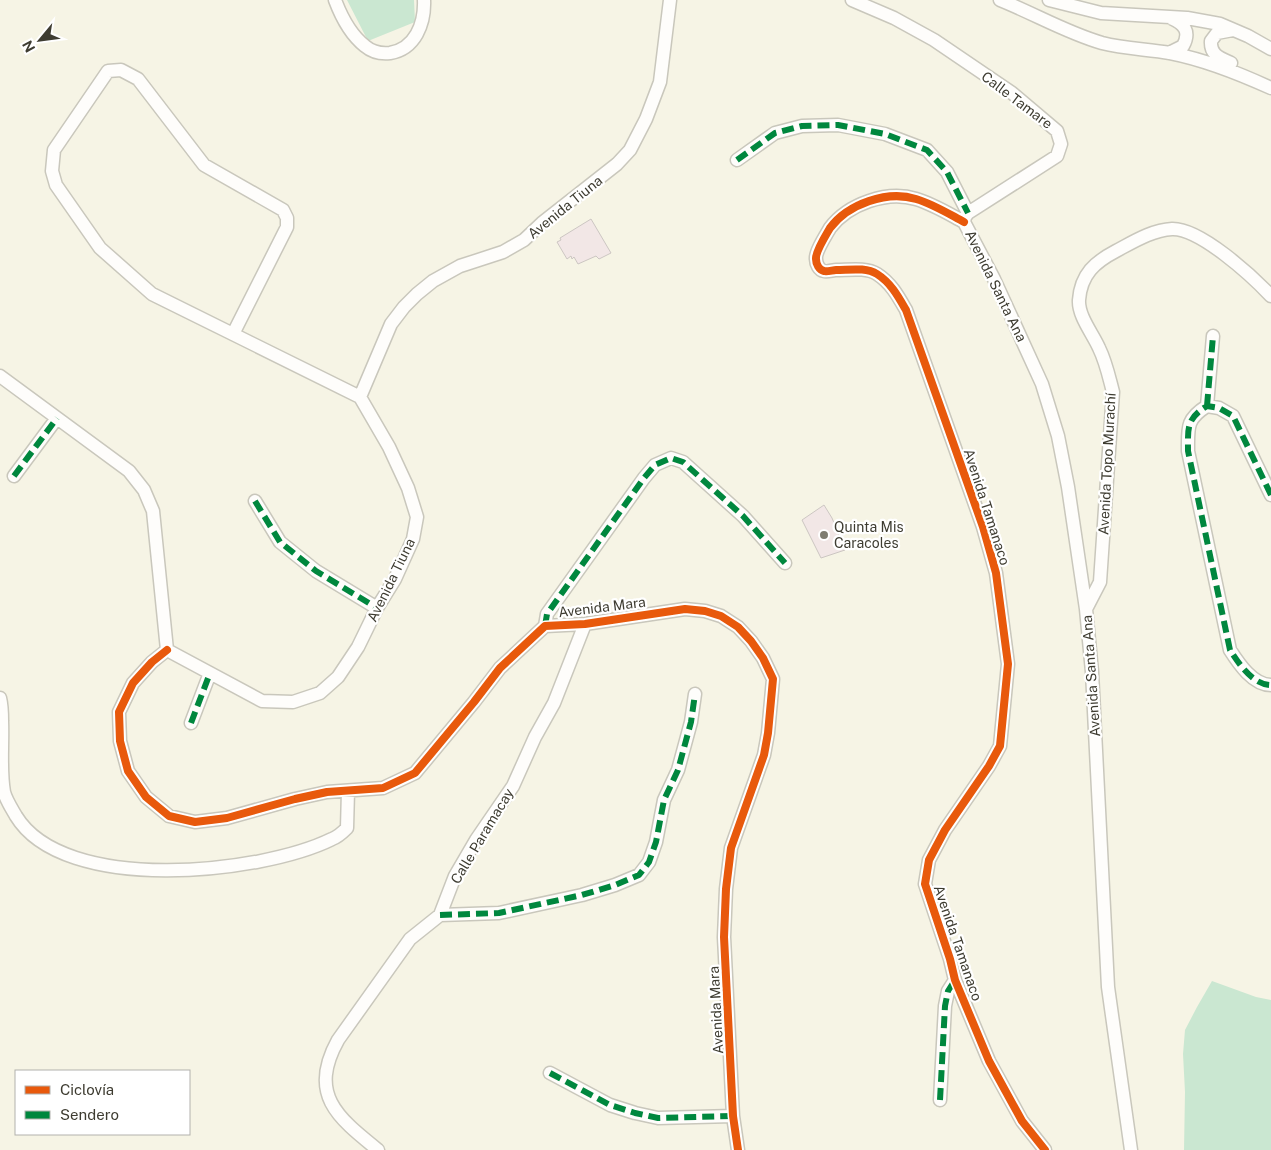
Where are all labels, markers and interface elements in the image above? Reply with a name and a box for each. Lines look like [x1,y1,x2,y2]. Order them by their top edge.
north arrow [15,15,65,65]
text: N [19,38,38,55]
street label: Calle Tamare [978,68,1056,132]
street label: Avenida Tiuna [525,172,605,242]
street label: Avenida Santa Ana [962,228,1030,344]
street label: Avenida Topo Murachí [1095,392,1119,536]
street label: Avenida Tamanaco [961,447,1013,567]
place label: Quinta Mis Caracoles [834,519,904,551]
marker: Quinta Mis Caracoles [818,529,830,541]
street label: Avenida Tiuna [364,536,418,624]
street label: Avenida Mara [557,594,647,620]
street label: Avenida Santa Ana [1079,615,1103,737]
street label: Calle Paramacay [447,785,517,887]
street label: Avenida Tamanaco [931,883,985,1003]
street label: Avenida Mara [706,966,726,1054]
legend [15,1070,190,1135]
text: Ciclovía [60,1081,114,1098]
text: Sendero [60,1106,119,1123]

